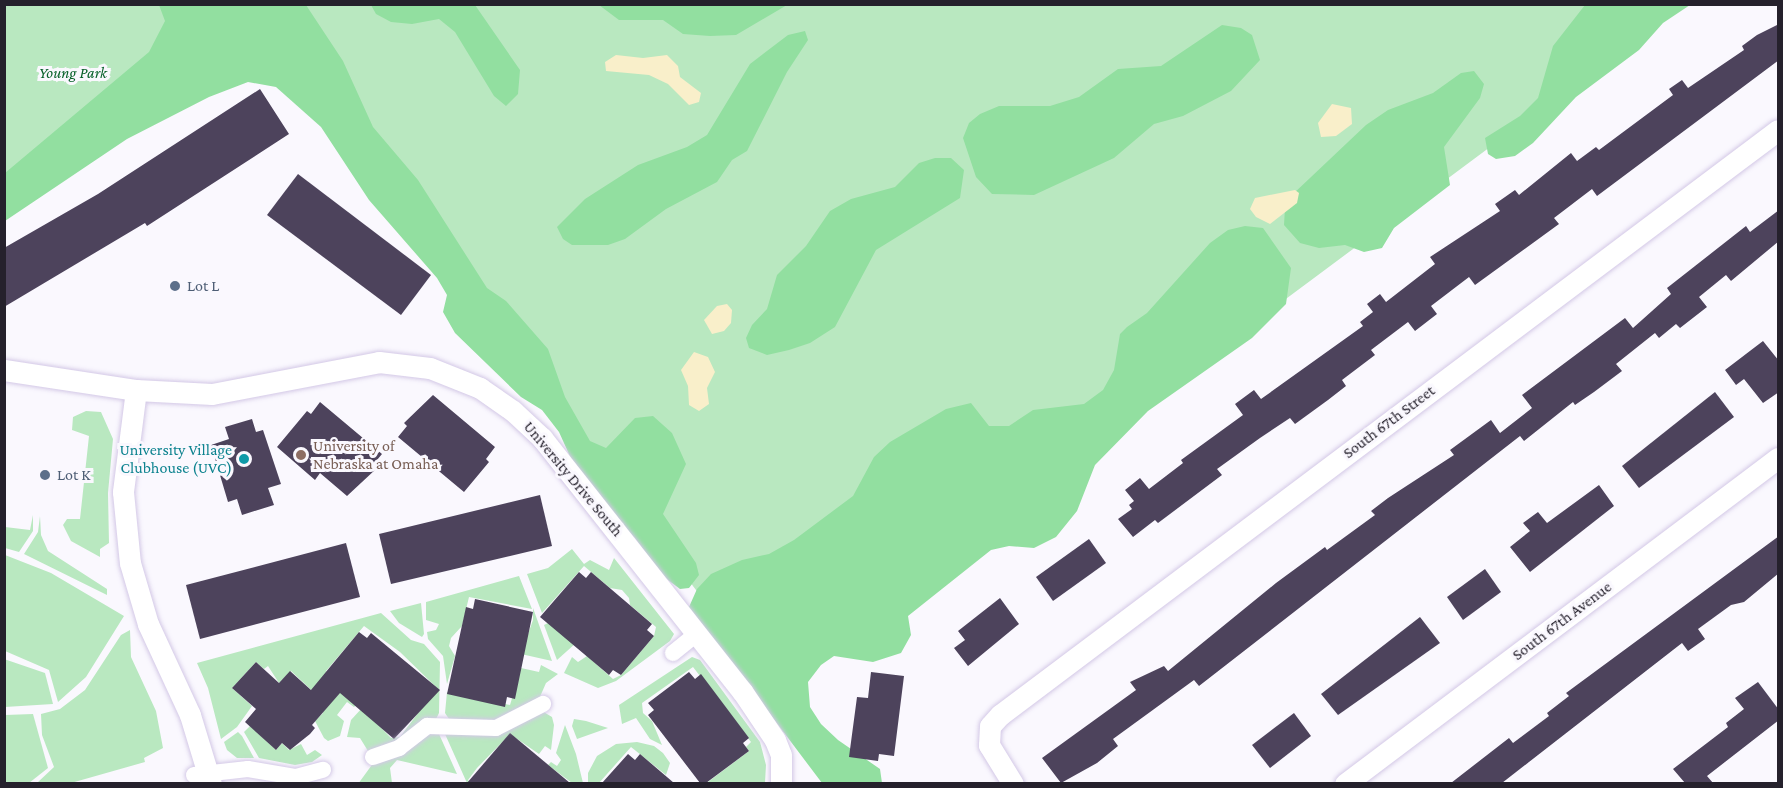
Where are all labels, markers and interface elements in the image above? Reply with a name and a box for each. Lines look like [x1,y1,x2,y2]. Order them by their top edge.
park label: Young Park [39,63,107,83]
place label: Lot L [187,276,219,296]
marker: Lot L [168,279,182,293]
street label: South 67th Street [1339,381,1439,463]
street label: University Drive South [519,417,627,541]
place label: University of Nebraska at Omaha [313,436,438,474]
place label: University Village Clubhouse (UVC) [119,440,232,478]
marker: University of Nebraska at Omaha [294,448,308,462]
marker: University Village Clubhouse (UVC) [237,452,251,466]
place label: Lot K [57,465,90,485]
marker: Lot K [38,468,52,482]
street label: South 67th Avenue [1508,577,1616,665]

